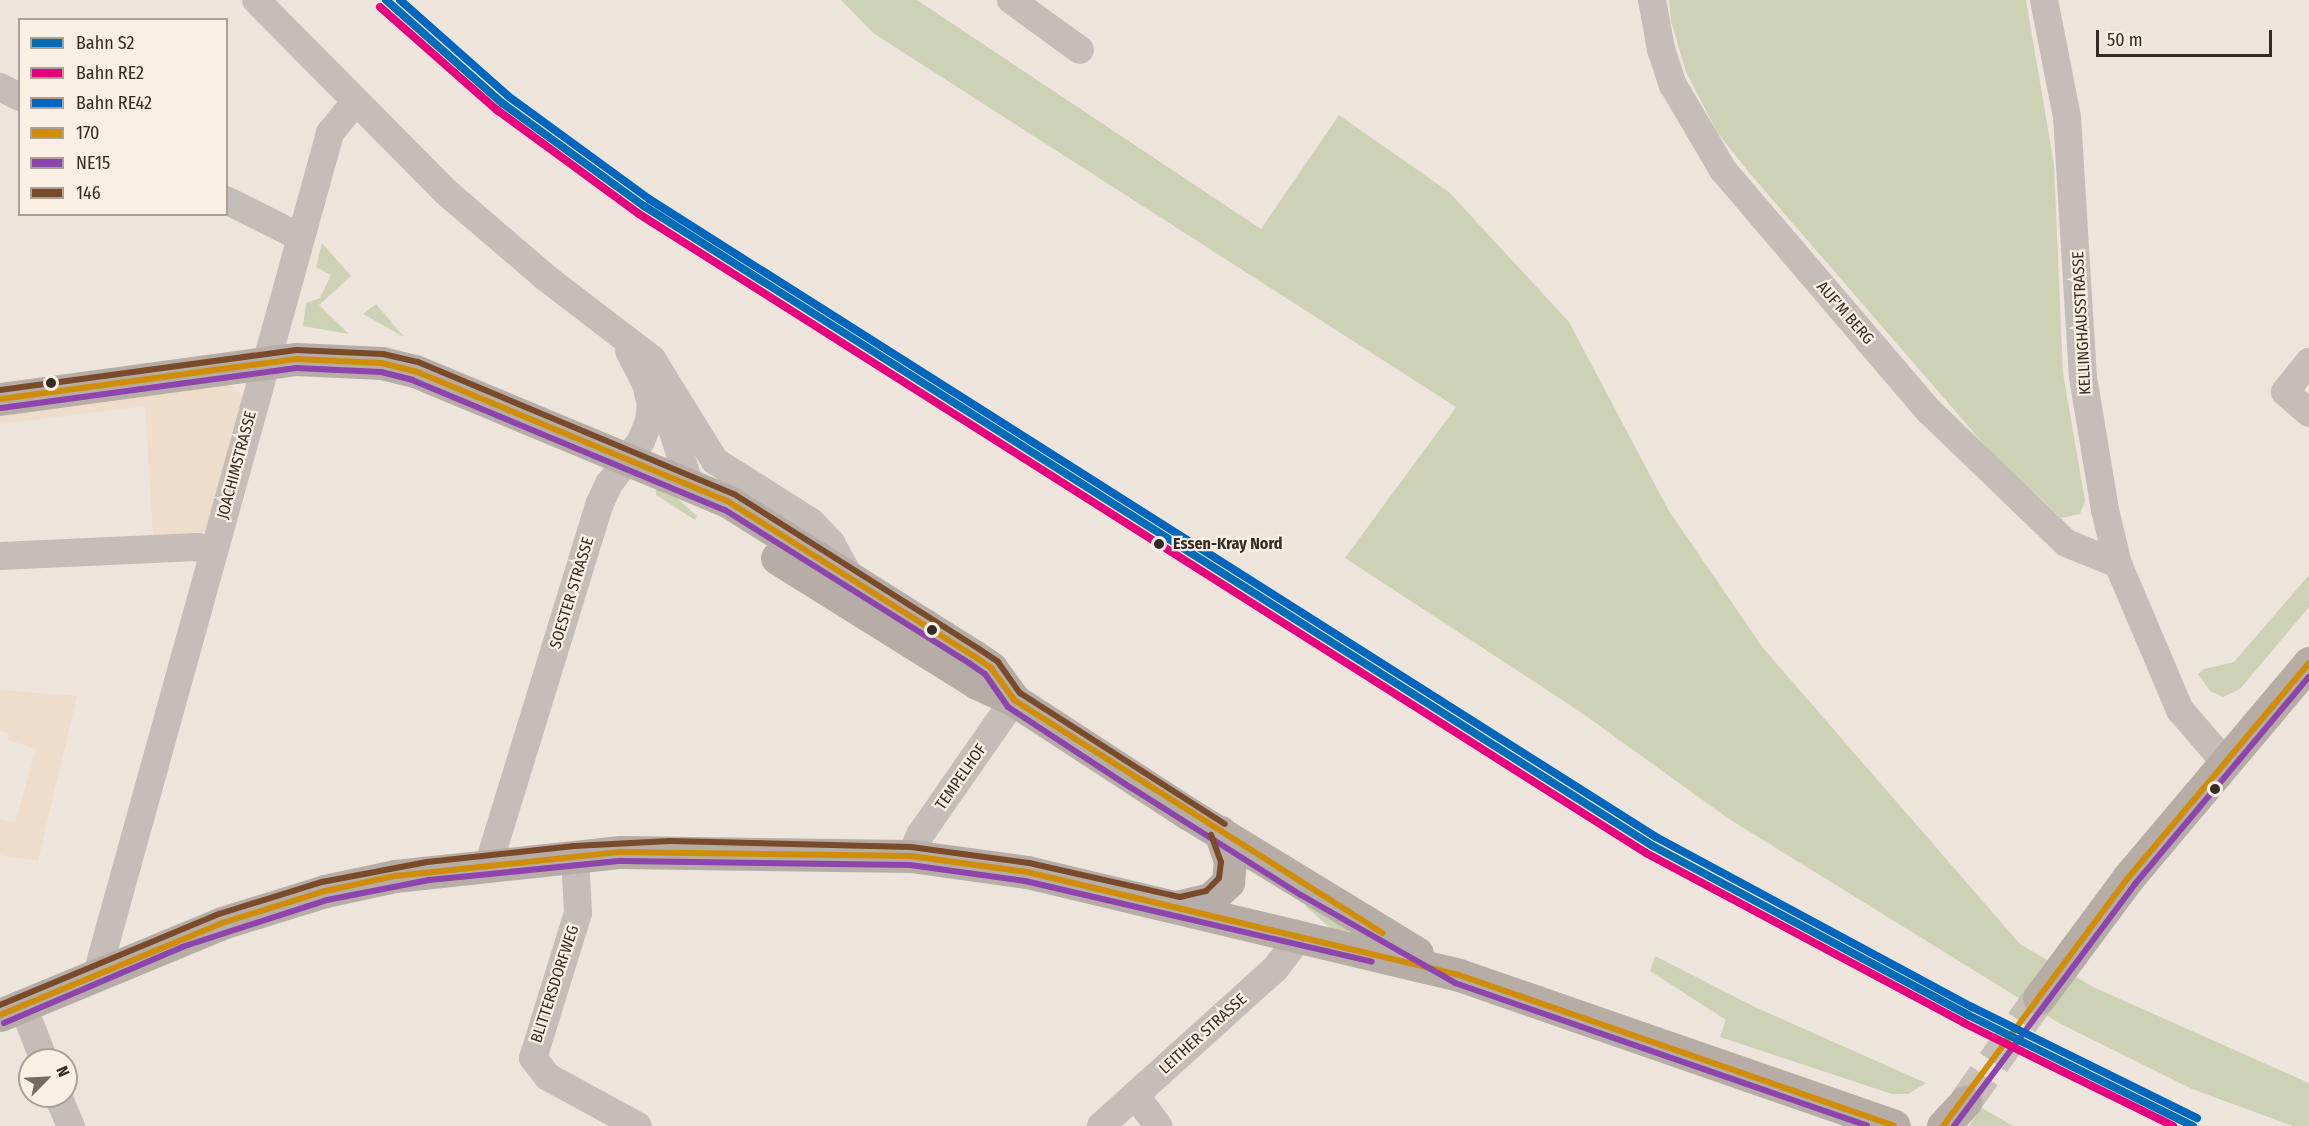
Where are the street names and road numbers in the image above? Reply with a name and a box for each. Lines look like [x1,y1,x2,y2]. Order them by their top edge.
street label: KELLINGHAUSSTRASSE [2069,251,2095,395]
street label: AUF'M BERG [1812,278,1878,348]
street label: JOACHIMSTRASSE [213,409,261,521]
street label: SOESTER STRASSE [546,535,598,651]
street label: TEMPELHOF [931,740,991,814]
street label: BLITTERSDORFWEG [527,923,583,1045]
street label: LEITHER STRASSE [1155,990,1251,1078]

